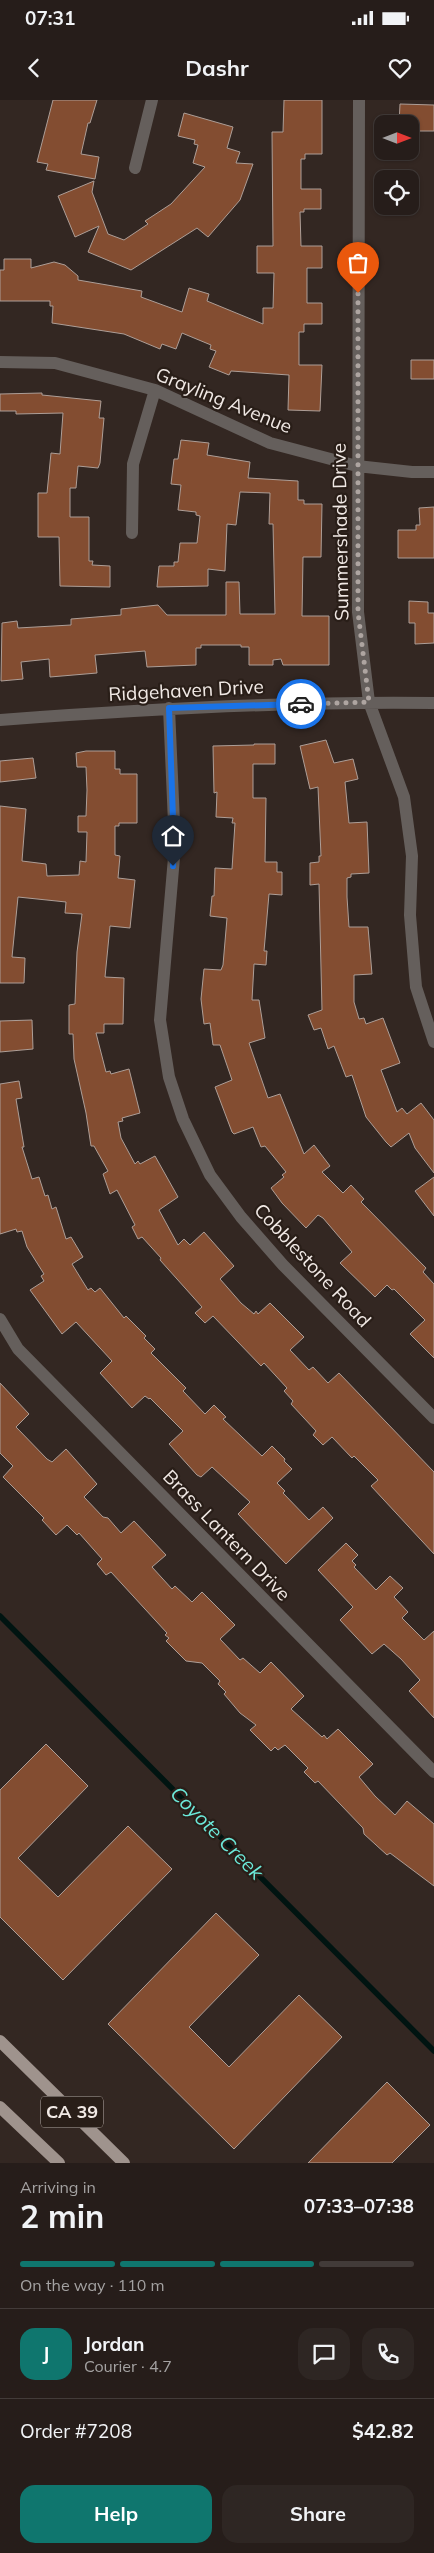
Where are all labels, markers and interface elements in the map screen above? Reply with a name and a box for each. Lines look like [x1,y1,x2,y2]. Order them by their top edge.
text: 07:31 [25,6,75,30]
icon: back [20,54,48,82]
text: Dashr [185,54,249,82]
icon: heart [386,54,414,82]
north arrow [374,115,419,160]
map controls [374,115,419,215]
button: locate [374,170,419,215]
pin [337,242,379,293]
icon: bag [344,249,372,277]
street label: Grayling Avenue [152,362,296,438]
street label: Summershade Drive [326,443,354,621]
street label: Ridgehaven Drive [108,674,264,706]
courier [276,679,326,729]
icon: car [287,690,315,718]
pin [152,815,194,866]
icon: home [159,822,187,850]
street label: Cobblestone Road [249,1198,377,1332]
street label: Brass Lantern Drive [158,1464,296,1606]
water label: Coyote Creek [165,1781,270,1885]
road number: CA 39 [41,2096,103,2128]
text: Arriving in [20,2177,96,2197]
text: 07:33–07:38 [304,2194,414,2218]
text: 2 min [20,2196,104,2236]
text: On the way · 110 m [20,2275,165,2295]
button: chat [298,2328,350,2380]
button: phone [362,2328,414,2380]
text: Jordan [84,2332,144,2356]
text: J [43,2342,49,2366]
text: Courier · 4.7 [84,2356,172,2376]
text: Order #7208 [20,2419,132,2443]
text: $42.82 [352,2419,414,2443]
button: Help [20,2485,212,2543]
button: Share [222,2485,414,2543]

